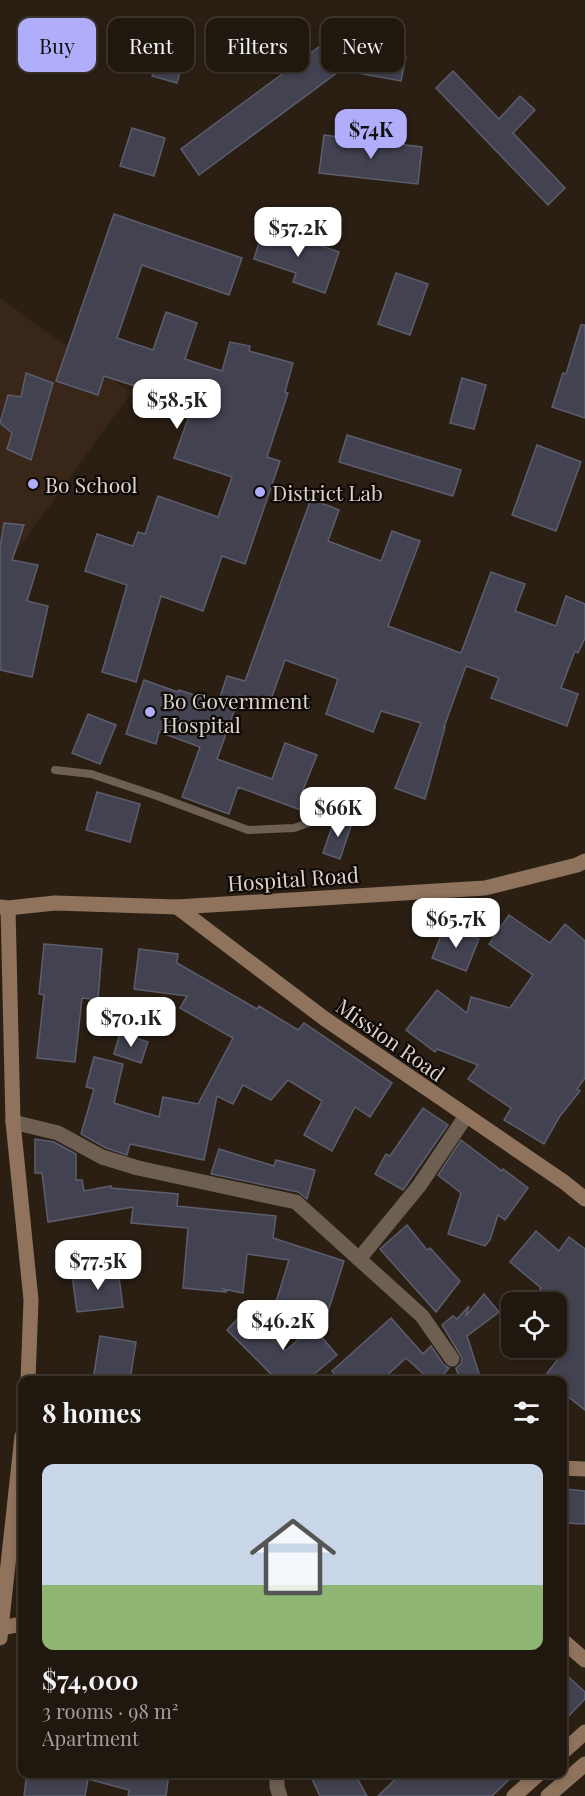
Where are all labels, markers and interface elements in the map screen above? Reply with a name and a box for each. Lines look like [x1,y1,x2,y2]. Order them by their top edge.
chip: Buy [18,18,96,72]
chip: Rent [108,18,194,72]
chip: Filters [206,18,309,72]
chip: New [321,18,404,72]
pin: $74K [335,109,407,160]
text: $74K [349,115,393,142]
pin: $57.2K [249,207,347,258]
text: $57.2K [268,213,328,240]
pin: $58.5K [128,379,226,430]
text: $58.5K [147,385,207,412]
place label: Bo School [45,470,138,498]
marker: Bo School [26,477,40,491]
place label: District Lab [272,478,383,506]
marker: District Lab [253,485,267,499]
place label: Bo Government Hospital [162,686,310,738]
marker: Bo Government Hospital [143,705,157,719]
pin: $66K [302,787,374,838]
text: $66K [314,793,362,820]
street label: Hospital Road [226,859,360,897]
pin: $65.7K [407,898,505,949]
text: $65.7K [426,904,486,931]
street label: Mission Road [331,991,451,1087]
pin: $70.1K [82,997,180,1048]
text: $70.1K [101,1003,161,1030]
pin: $77.5K [49,1240,147,1291]
text: $77.5K [69,1246,127,1273]
map controls [501,1292,567,1358]
button: locate [501,1292,567,1358]
pin: $46.2K [234,1300,332,1351]
text: $46.2K [251,1306,315,1333]
text: 8 homes [42,1395,141,1430]
icon: filters [510,1396,543,1429]
icon: home [239,1503,347,1611]
text: $74,000 [42,1662,138,1697]
text: 3 rooms · 98 m² [42,1697,178,1724]
text: Apartment [42,1724,139,1751]

